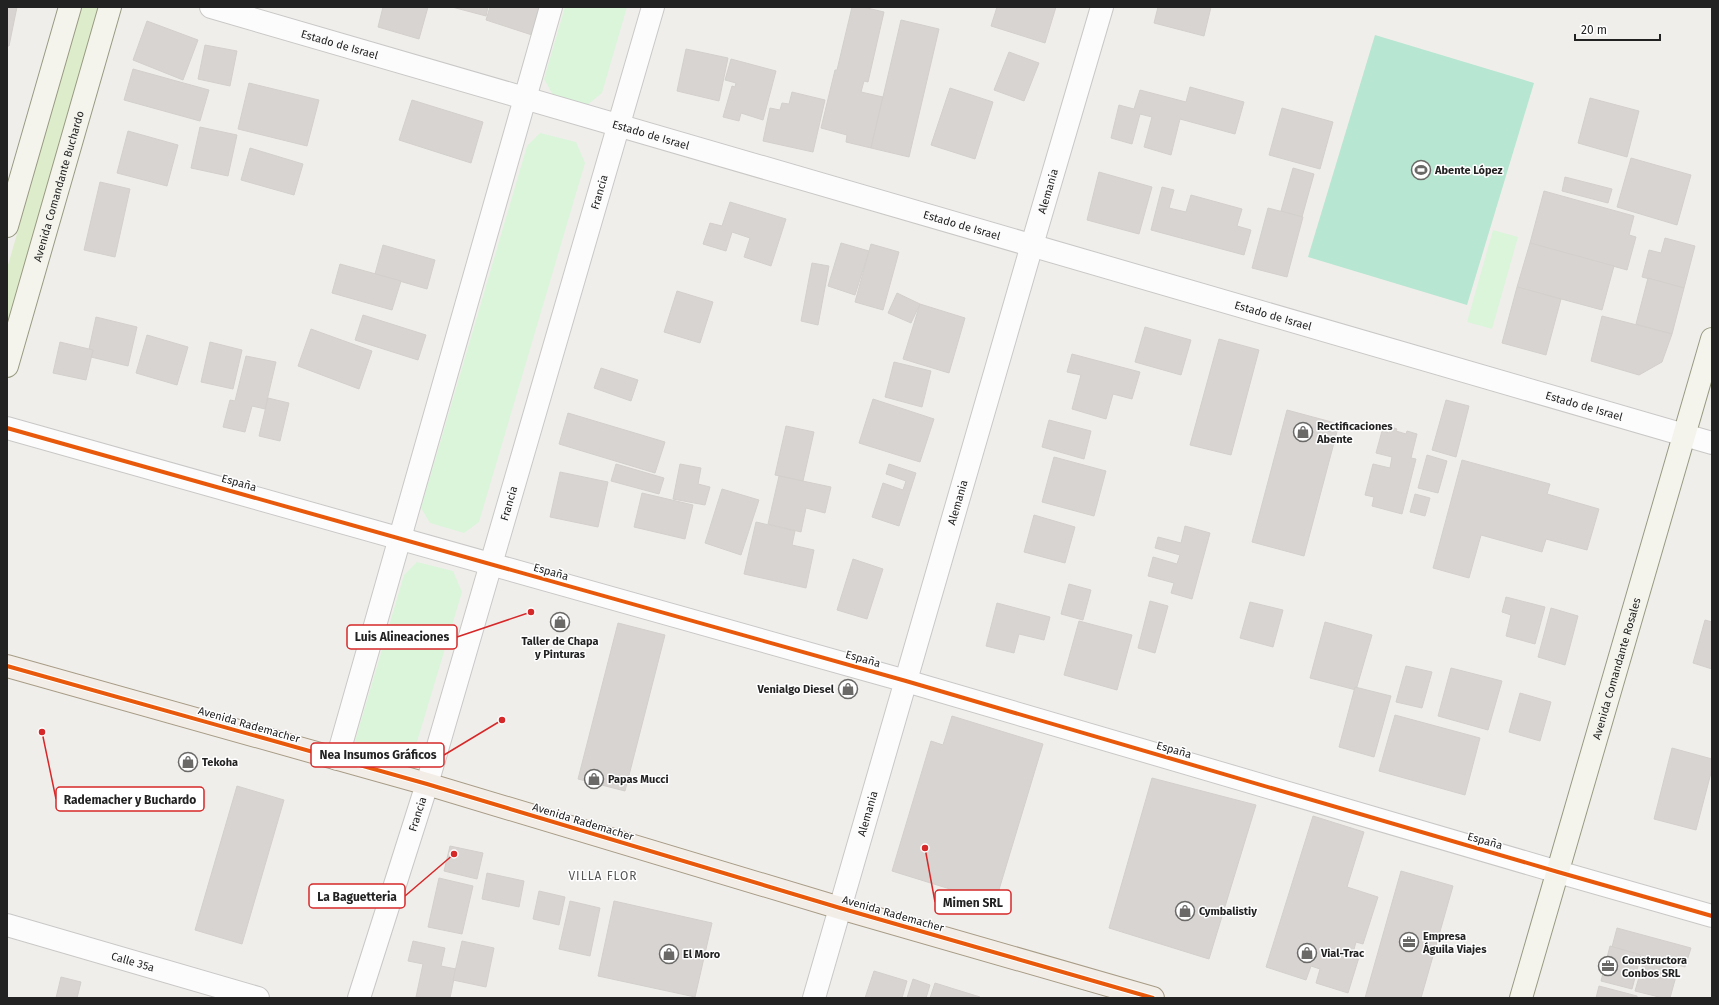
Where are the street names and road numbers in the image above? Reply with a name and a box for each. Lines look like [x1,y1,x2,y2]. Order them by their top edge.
street label: Estado de Israel [300,27,380,62]
street label: Avenida Comandante Buchardo [31,109,86,263]
street label: Estado de Israel [611,117,691,152]
street label: Alemania [1035,167,1061,215]
street label: Francia [588,173,610,211]
street label: Estado de Israel [922,208,1002,243]
street label: Estado de Israel [1233,298,1313,333]
street label: Estado de Israel [1544,389,1624,423]
street label: España [220,472,258,494]
street label: Alemania [945,478,970,526]
street label: Francia [497,484,520,522]
street label: España [532,561,570,583]
street label: Avenida Comandante Rosales [1590,596,1643,741]
street label: España [844,648,882,670]
street label: Avenida Rademacher [197,704,302,746]
street label: España [1155,739,1193,761]
street label: Alemania [855,789,880,838]
street label: Francia [406,795,429,833]
street label: Avenida Rademacher [531,800,636,844]
street label: España [1466,830,1504,852]
street label: Avenida Rademacher [841,893,946,935]
street label: Calle 35a [110,949,156,974]

